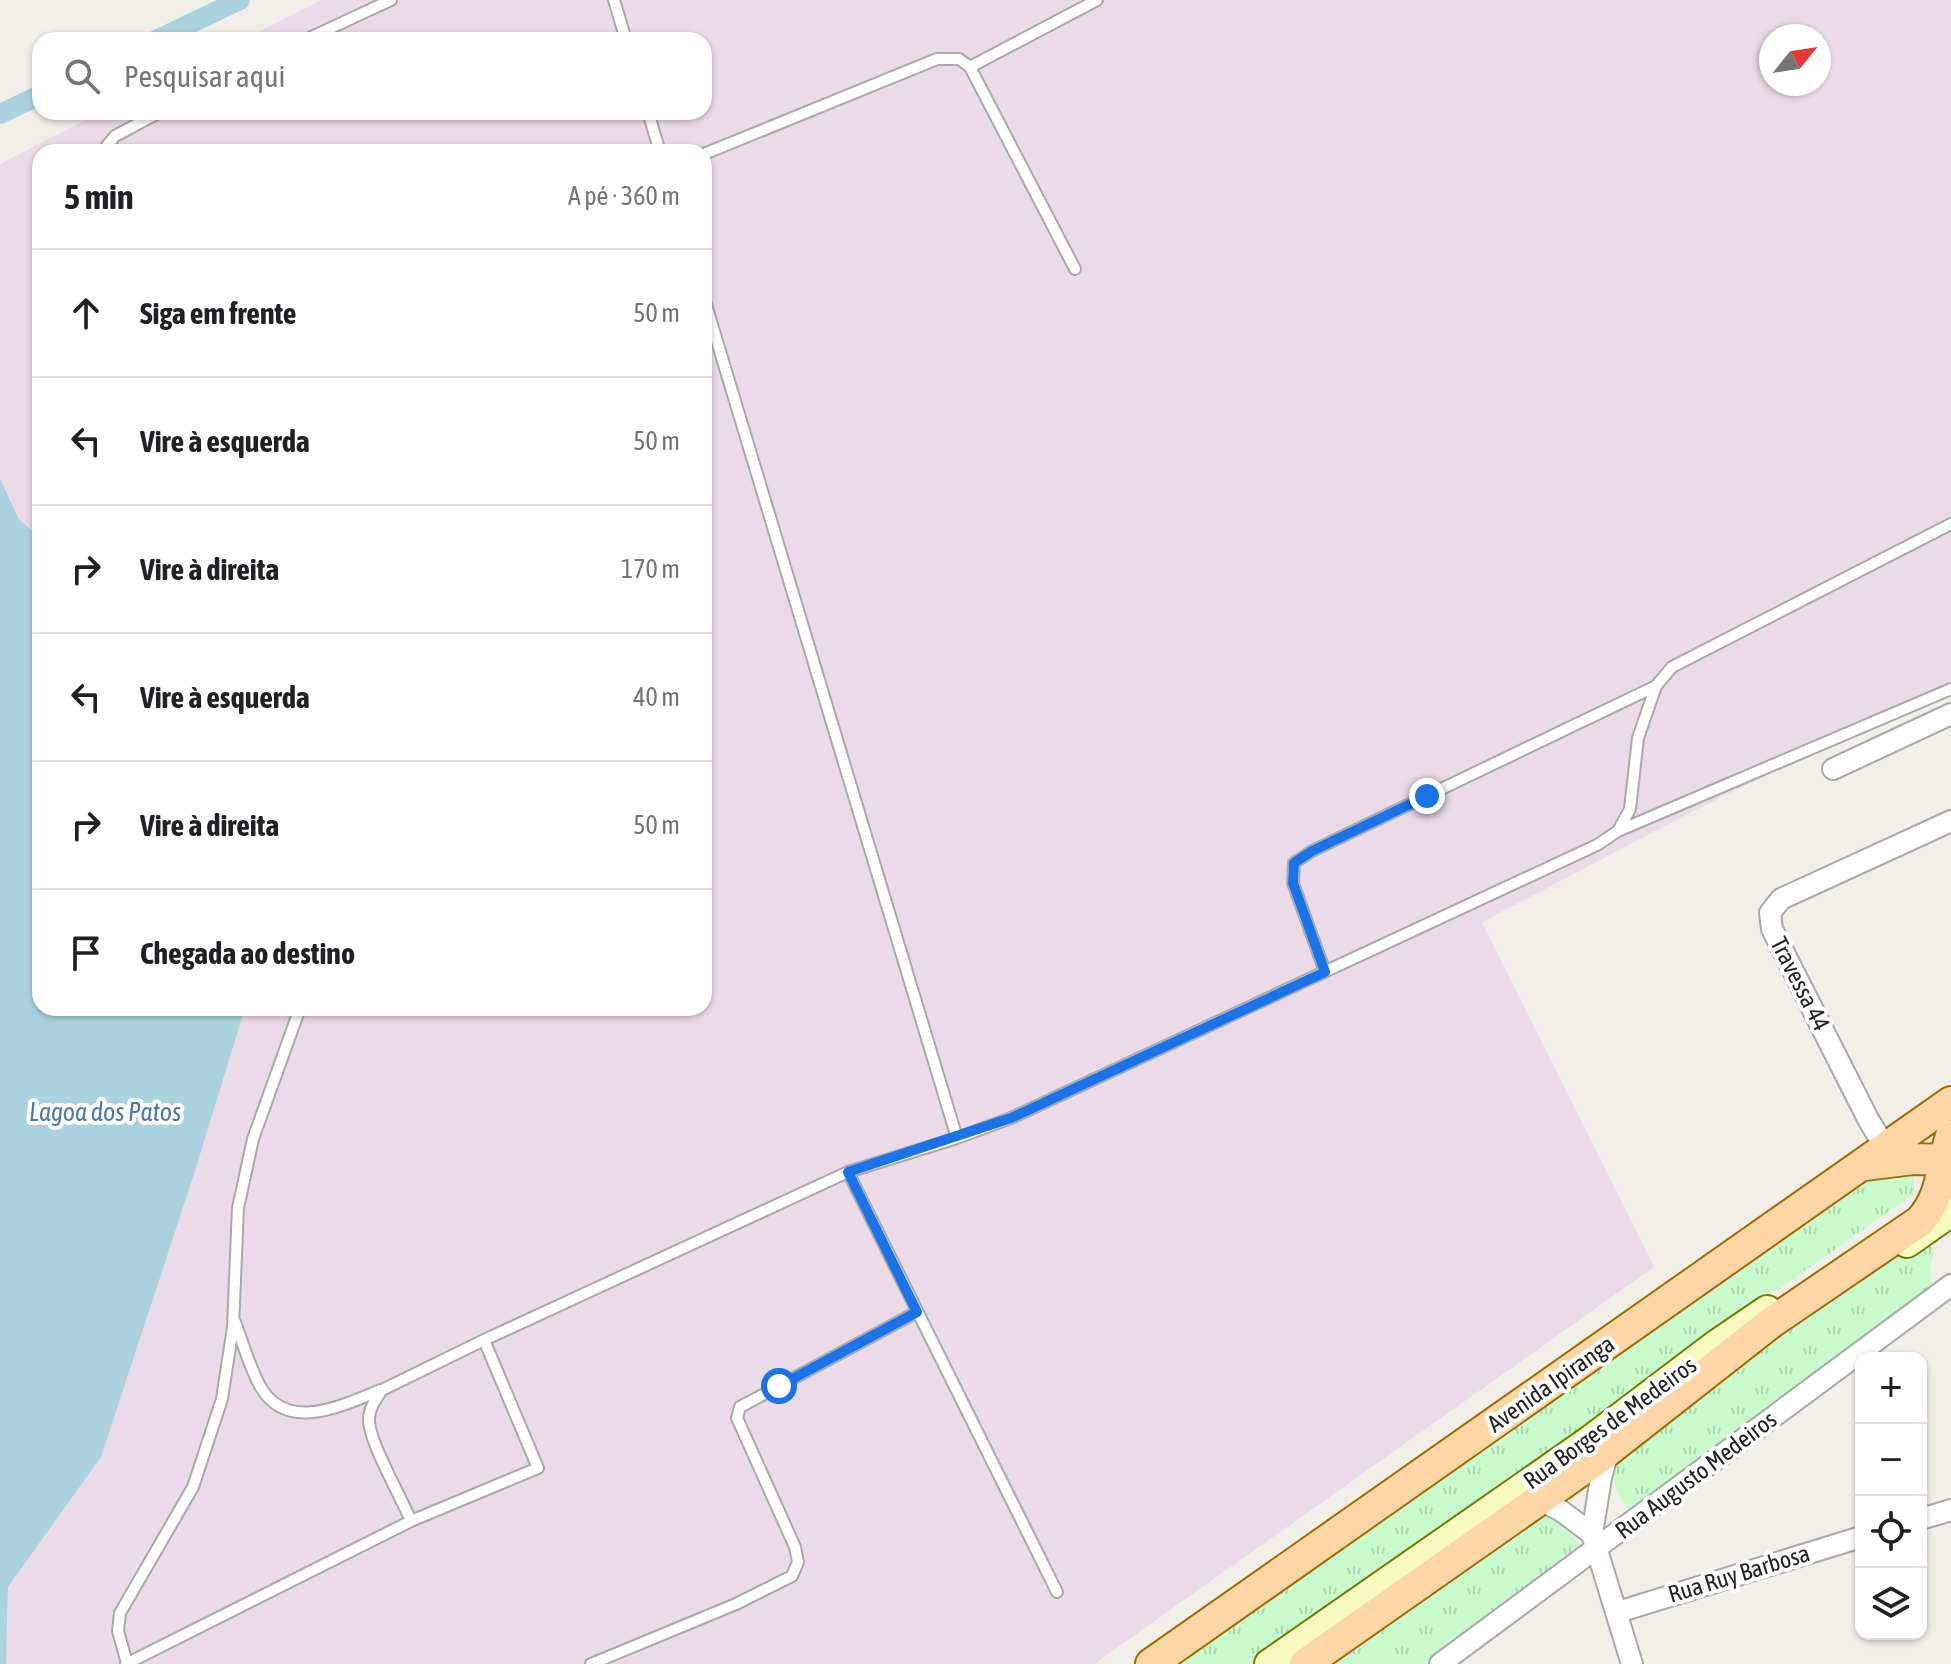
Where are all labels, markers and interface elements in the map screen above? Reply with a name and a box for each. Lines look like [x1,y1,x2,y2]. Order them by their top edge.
north arrow [1759,24,1831,96]
search box [32,32,712,120]
icon: search [60,54,104,98]
text: Pesquisar aqui [124,59,285,93]
text: 5 min [64,177,133,216]
text: A pé · 360 m [568,181,680,211]
icon: ahead [64,291,108,335]
text: Siga em frente [140,296,296,330]
text: 50 m [633,298,680,328]
icon: left [64,419,108,463]
text: Vire à esquerda [140,424,310,458]
text: 50 m [633,426,680,456]
icon: right [64,547,108,591]
text: Vire à direita [140,552,279,586]
text: 170 m [621,554,680,584]
icon: left [64,675,108,719]
text: Vire à esquerda [140,680,310,714]
text: 40 m [633,682,680,712]
route end [1409,778,1445,814]
icon: right [64,803,108,847]
text: Vire à direita [140,808,279,842]
text: 50 m [633,810,680,840]
icon: arrive [64,931,108,975]
street label: Travessa 44 [1765,932,1835,1035]
text: Chegada ao destino [140,936,355,970]
water label: Lagoa dos Patos [29,1097,181,1127]
street label: Avenida Ipiranga [1482,1330,1619,1437]
street label: Rua Borges de Medeiros [1518,1351,1701,1494]
map controls [1855,1352,1927,1640]
button: + [1855,1352,1927,1424]
route start [761,1368,797,1404]
street label: Rua Augusto Medeiros [1610,1405,1781,1544]
button: − [1855,1424,1927,1496]
button: locate [1855,1496,1927,1568]
street label: Rua Ruy Barbosa [1665,1539,1813,1608]
button: layers [1855,1568,1927,1640]

